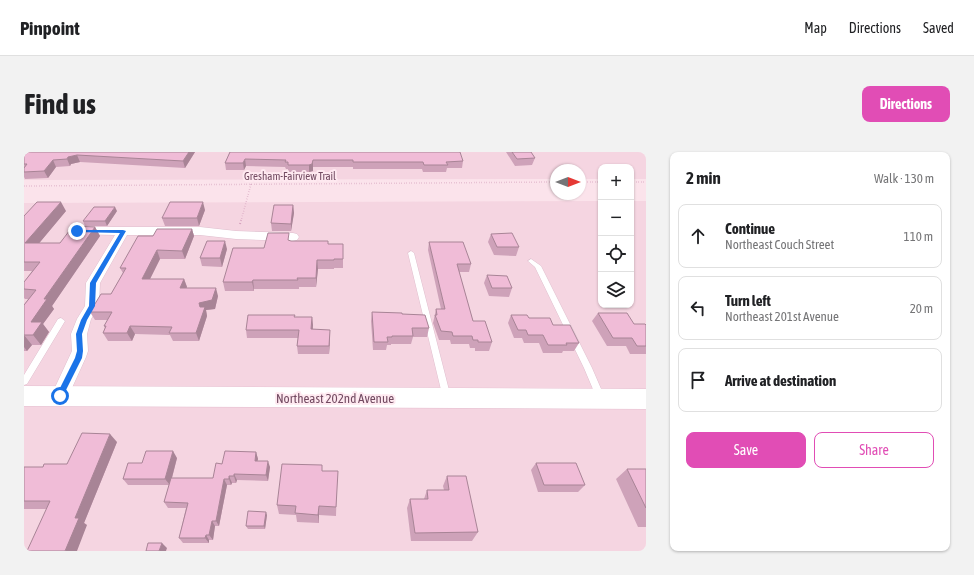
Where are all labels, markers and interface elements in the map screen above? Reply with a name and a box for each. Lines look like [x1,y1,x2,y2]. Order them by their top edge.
text: Pinpoint [20,17,80,39]
text: Map [804,20,827,36]
text: Directions [849,20,901,36]
text: Saved [923,20,954,36]
button: Directions [862,86,950,122]
text: Find us [24,88,96,120]
north arrow [550,164,586,200]
map controls [598,164,634,308]
button: + [598,164,634,200]
text: 2 min [686,168,721,188]
street label: Gresham-Fairview Trail [244,170,336,182]
text: Walk · 130 m [874,171,934,186]
button: − [598,200,634,236]
text: Continue [725,220,775,237]
route end [68,222,86,240]
icon: ahead [687,225,709,247]
text: 110 m [904,229,933,244]
button: locate [598,236,634,272]
text: Northeast Couch Street [725,237,834,252]
button: layers [598,272,634,308]
text: Turn left [725,292,771,309]
icon: left [687,297,709,319]
text: 20 m [910,301,933,316]
text: Northeast 201st Avenue [725,309,839,324]
icon: arrive [687,369,709,391]
text: Arrive at destination [725,372,836,389]
route start [51,387,69,405]
street label: Northeast 202nd Avenue [276,391,394,406]
button: Save [686,432,806,468]
button: Share [814,432,934,468]

